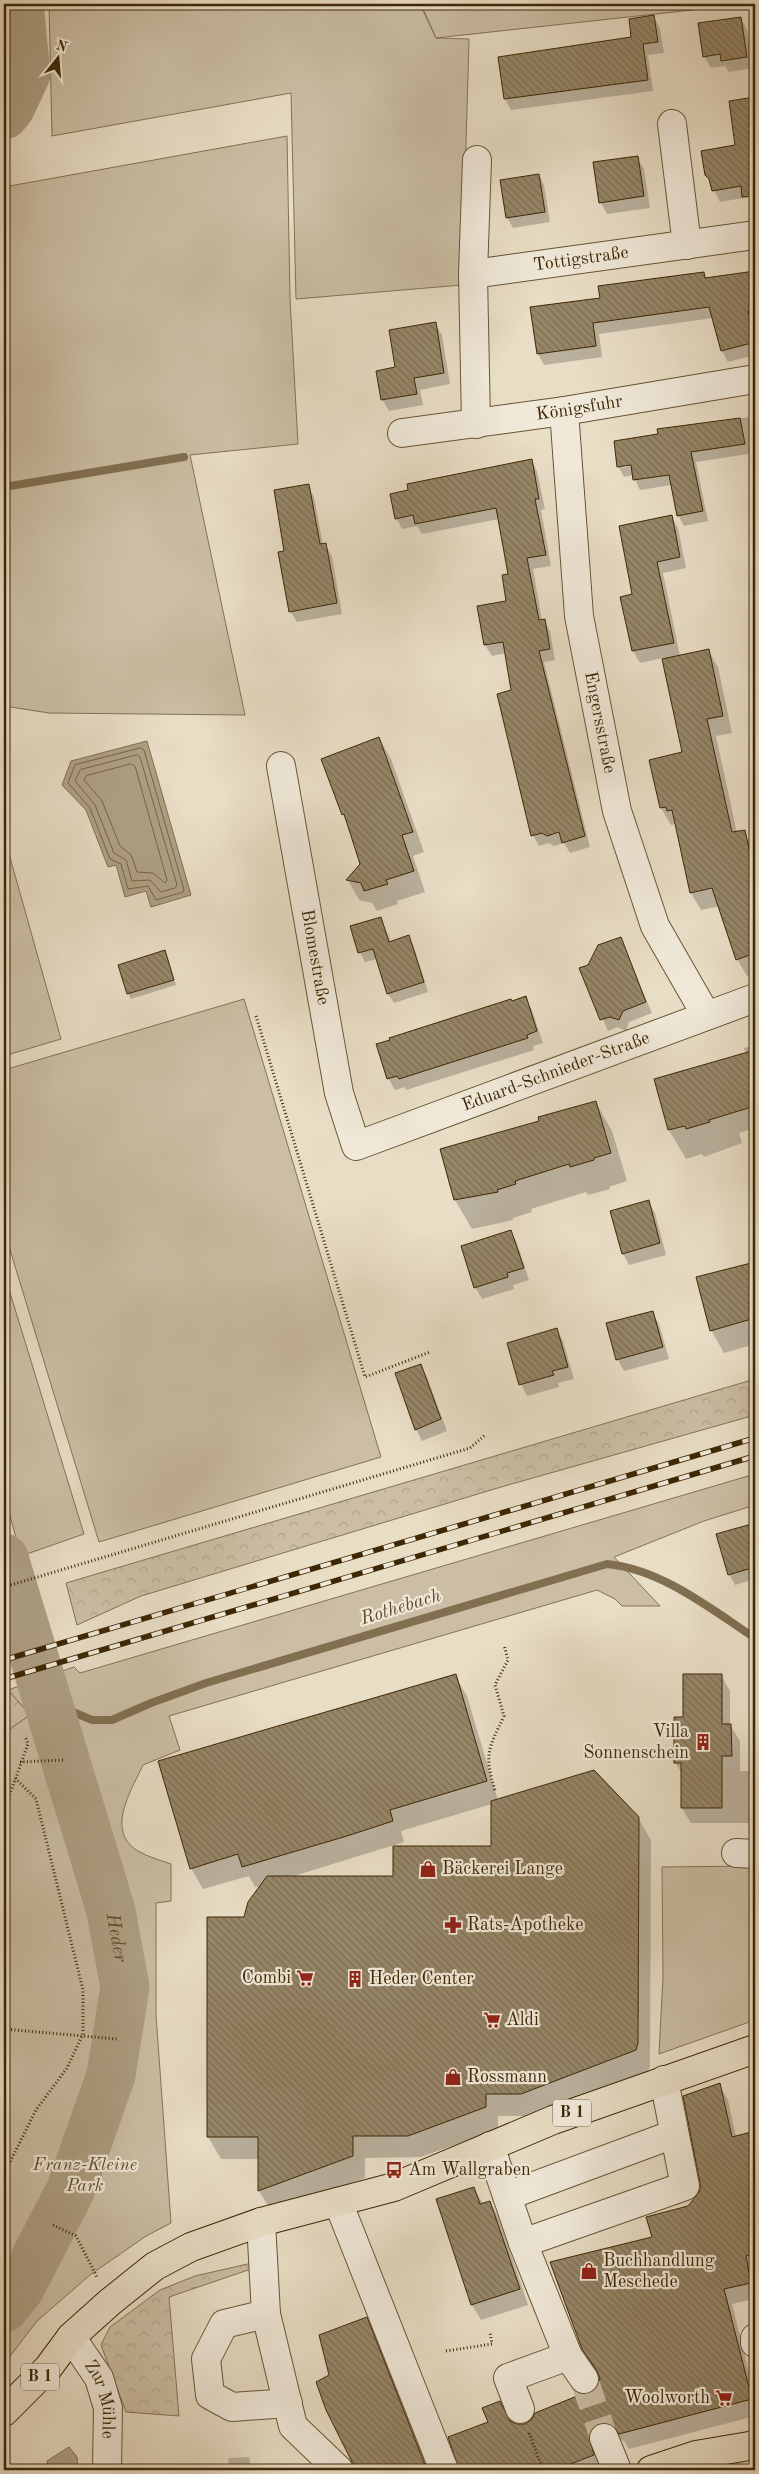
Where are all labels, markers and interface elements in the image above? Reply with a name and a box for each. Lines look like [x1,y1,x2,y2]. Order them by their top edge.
north arrow [32,32,82,82]
text: N [54,38,69,55]
street label: Tottigstraße [532,244,630,275]
street label: Königsfuhr [535,392,625,424]
street label: Engersstraße [581,670,618,775]
street label: Blomestraße [298,908,332,1006]
street label: Eduard-Schnieder-Straße [460,1029,652,1115]
water label: Rothebach [358,1587,444,1630]
place label: Villa Sonnenschein [583,1723,689,1762]
building icon: Villa Sonnenschein [693,1732,713,1752]
shop icon: Bäckerei Lange [418,1859,438,1879]
place label: Bäckerei Lange [442,1860,563,1878]
water label: Heder [102,1911,130,1964]
pharmacy icon: Rats-Apotheke [443,1915,463,1935]
place label: Rats-Apotheke [467,1916,584,1934]
supermarket icon: Combi [295,1968,315,1988]
place label: Combi [242,1969,291,1987]
building icon: Heder Center [345,1969,365,1989]
place label: Heder Center [369,1970,474,1988]
supermarket icon: Aldi [482,2010,502,2030]
place label: Aldi [506,2011,539,2029]
shop icon: Rossmann [443,2067,463,2087]
place label: Rossmann [467,2068,547,2086]
road number: B 1 [553,2100,591,2126]
park label: Franz-Kleine Park [32,2156,137,2195]
bus stop icon: Am Wallgraben [384,2160,404,2180]
place label: Am Wallgraben [408,2161,531,2179]
place label: Buchhandlung Meschede [603,2252,715,2291]
shop icon: Buchhandlung Meschede [579,2261,599,2281]
street label: Zur Mühle [81,2357,117,2439]
road number: B 1 [21,2364,59,2390]
supermarket icon: Woolworth [714,2388,734,2408]
place label: Woolworth [624,2389,710,2407]

